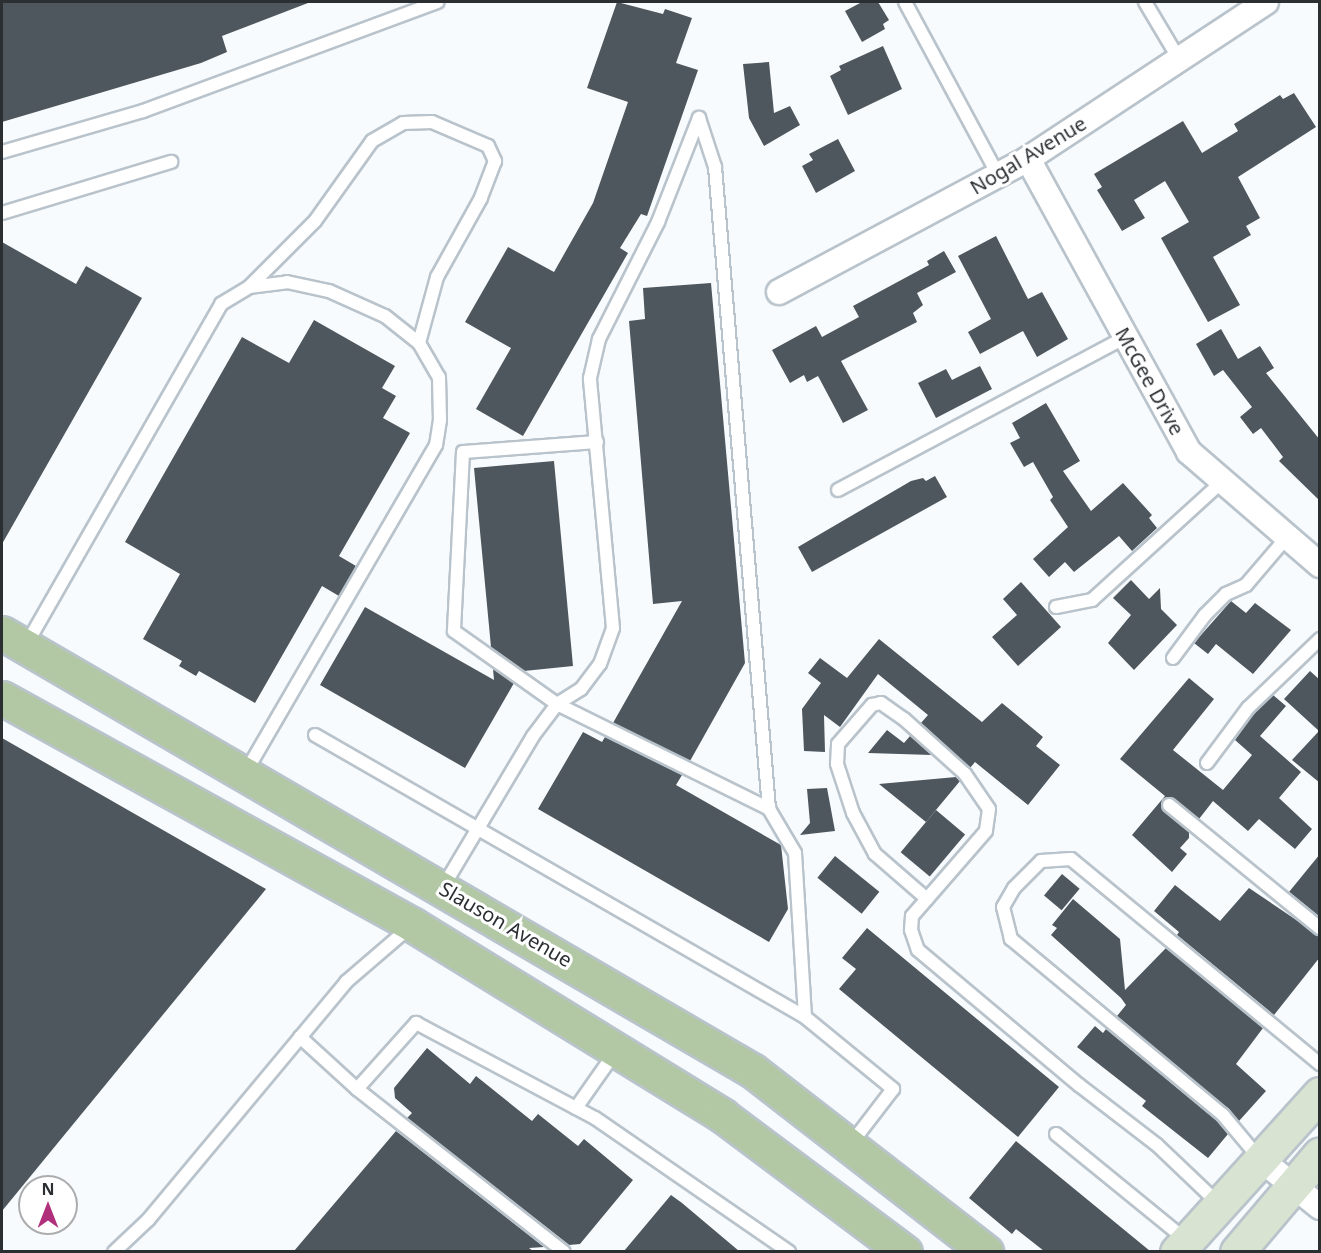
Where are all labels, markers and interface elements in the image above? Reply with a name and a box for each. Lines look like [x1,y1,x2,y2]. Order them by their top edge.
street label: Nogal Avenue [966,111,1090,199]
street label: McGee Drive [1111,323,1189,439]
street label: Slauson Avenue [435,876,577,972]
north arrow [18,1175,78,1235]
text: N [41,1178,55,1200]

